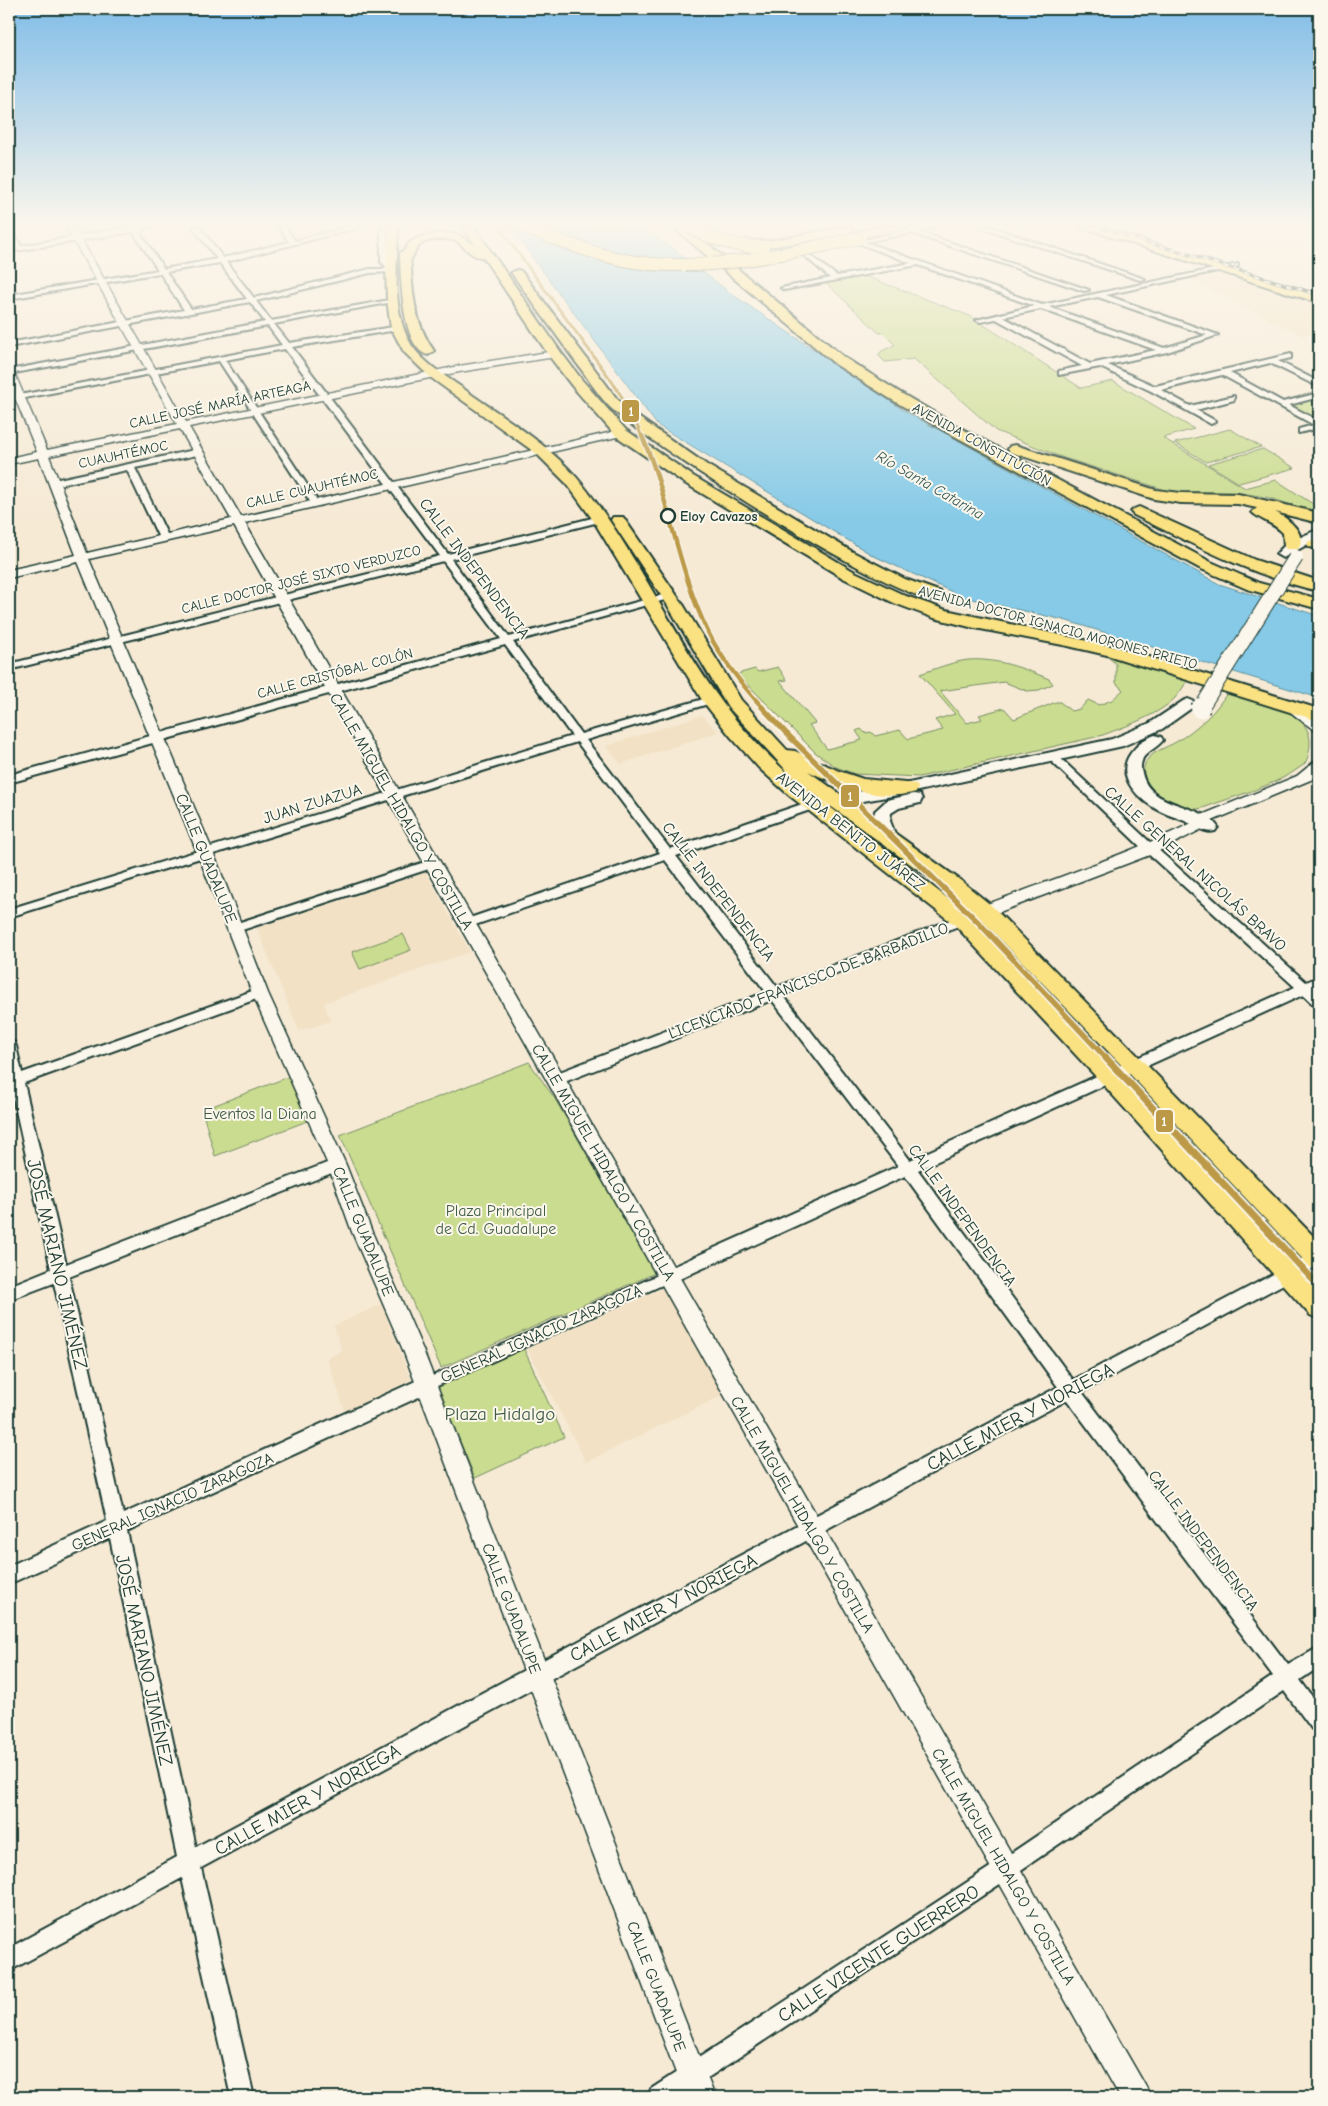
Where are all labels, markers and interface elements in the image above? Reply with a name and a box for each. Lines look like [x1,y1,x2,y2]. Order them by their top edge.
street label: CALLE JOSÉ MARÍA ARTEAGA [128,377,312,432]
line badge: 1 [621,399,640,423]
street label: AVENIDA CONSTITUCIÓN [909,399,1054,490]
text: 1 [628,403,634,420]
street label: CUAUHTÉMOC [77,437,170,472]
water label: Río Santa Catarina [873,447,987,523]
street label: CALLE CUAUHTÉMOC [244,465,380,512]
street label: CALLE INDEPENDENCIA [415,495,533,642]
marker: Eloy Cavazos [660,508,676,524]
place label: Eloy Cavazos [680,508,757,525]
street label: CALLE DOCTOR JOSÉ SIXTO VERDUZCO [180,541,423,618]
street label: AVENIDA DOCTOR IGNACIO MORONES PRIETO [916,582,1199,673]
street label: CALLE CRISTÓBAL COLÓN [255,645,415,702]
street label: CALLE MIGUEL HIDALGO Y COSTILLA [326,690,477,933]
street label: AVENIDA BENITO JUÁREZ [772,767,929,895]
street label: JUAN ZUAZUA [261,780,364,827]
street label: CALLE GENERAL NICOLÁS BRAVO [1101,782,1290,955]
line badge: 1 [840,784,860,808]
text: 1 [847,788,853,805]
street label: CALLE GUADALUPE [172,791,240,926]
street label: CALLE INDEPENDENCIA [658,819,778,965]
street label: LICENCIADO FRANCISCO DE BARBADILLO [666,919,951,1043]
street label: CALLE MIGUEL HIDALGO Y COSTILLA [528,1041,679,1284]
park label: Eventos la Diana [203,1105,317,1123]
line badge: 1 [1155,1109,1174,1133]
text: 1 [1161,1113,1167,1130]
street label: CALLE INDEPENDENCIA [905,1141,1020,1290]
street label: JOSÉ MARIANO JIMÉNEZ [22,1157,92,1372]
street label: CALLE GUADALUPE [329,1164,397,1299]
park label: Plaza Principal de Cd. Guadalupe [436,1202,556,1238]
street label: GENERAL IGNACIO ZARAGOZA [438,1281,645,1387]
street label: CALLE MIER Y NORIEGA [923,1358,1118,1476]
street label: CALLE MIGUEL HIDALGO Y COSTILLA [727,1393,878,1636]
park label: Plaza Hidalgo [445,1403,555,1425]
street label: GENERAL IGNACIO ZARAGOZA [69,1449,276,1555]
street label: CALLE INDEPENDENCIA [1144,1467,1262,1614]
street label: CALLE GUADALUPE [478,1541,544,1676]
street label: CALLE MIER Y NORIEGA [566,1549,761,1667]
street label: JOSÉ MARIANO JIMÉNEZ [111,1552,177,1768]
street label: CALLE MIER Y NORIEGA [211,1740,404,1860]
street label: CALLE MIGUEL HIDALGO Y COSTILLA [928,1745,1079,1988]
street label: CALLE VICENTE GUERRERO [774,1880,983,2027]
street label: CALLE GUADALUPE [623,1919,689,2054]

